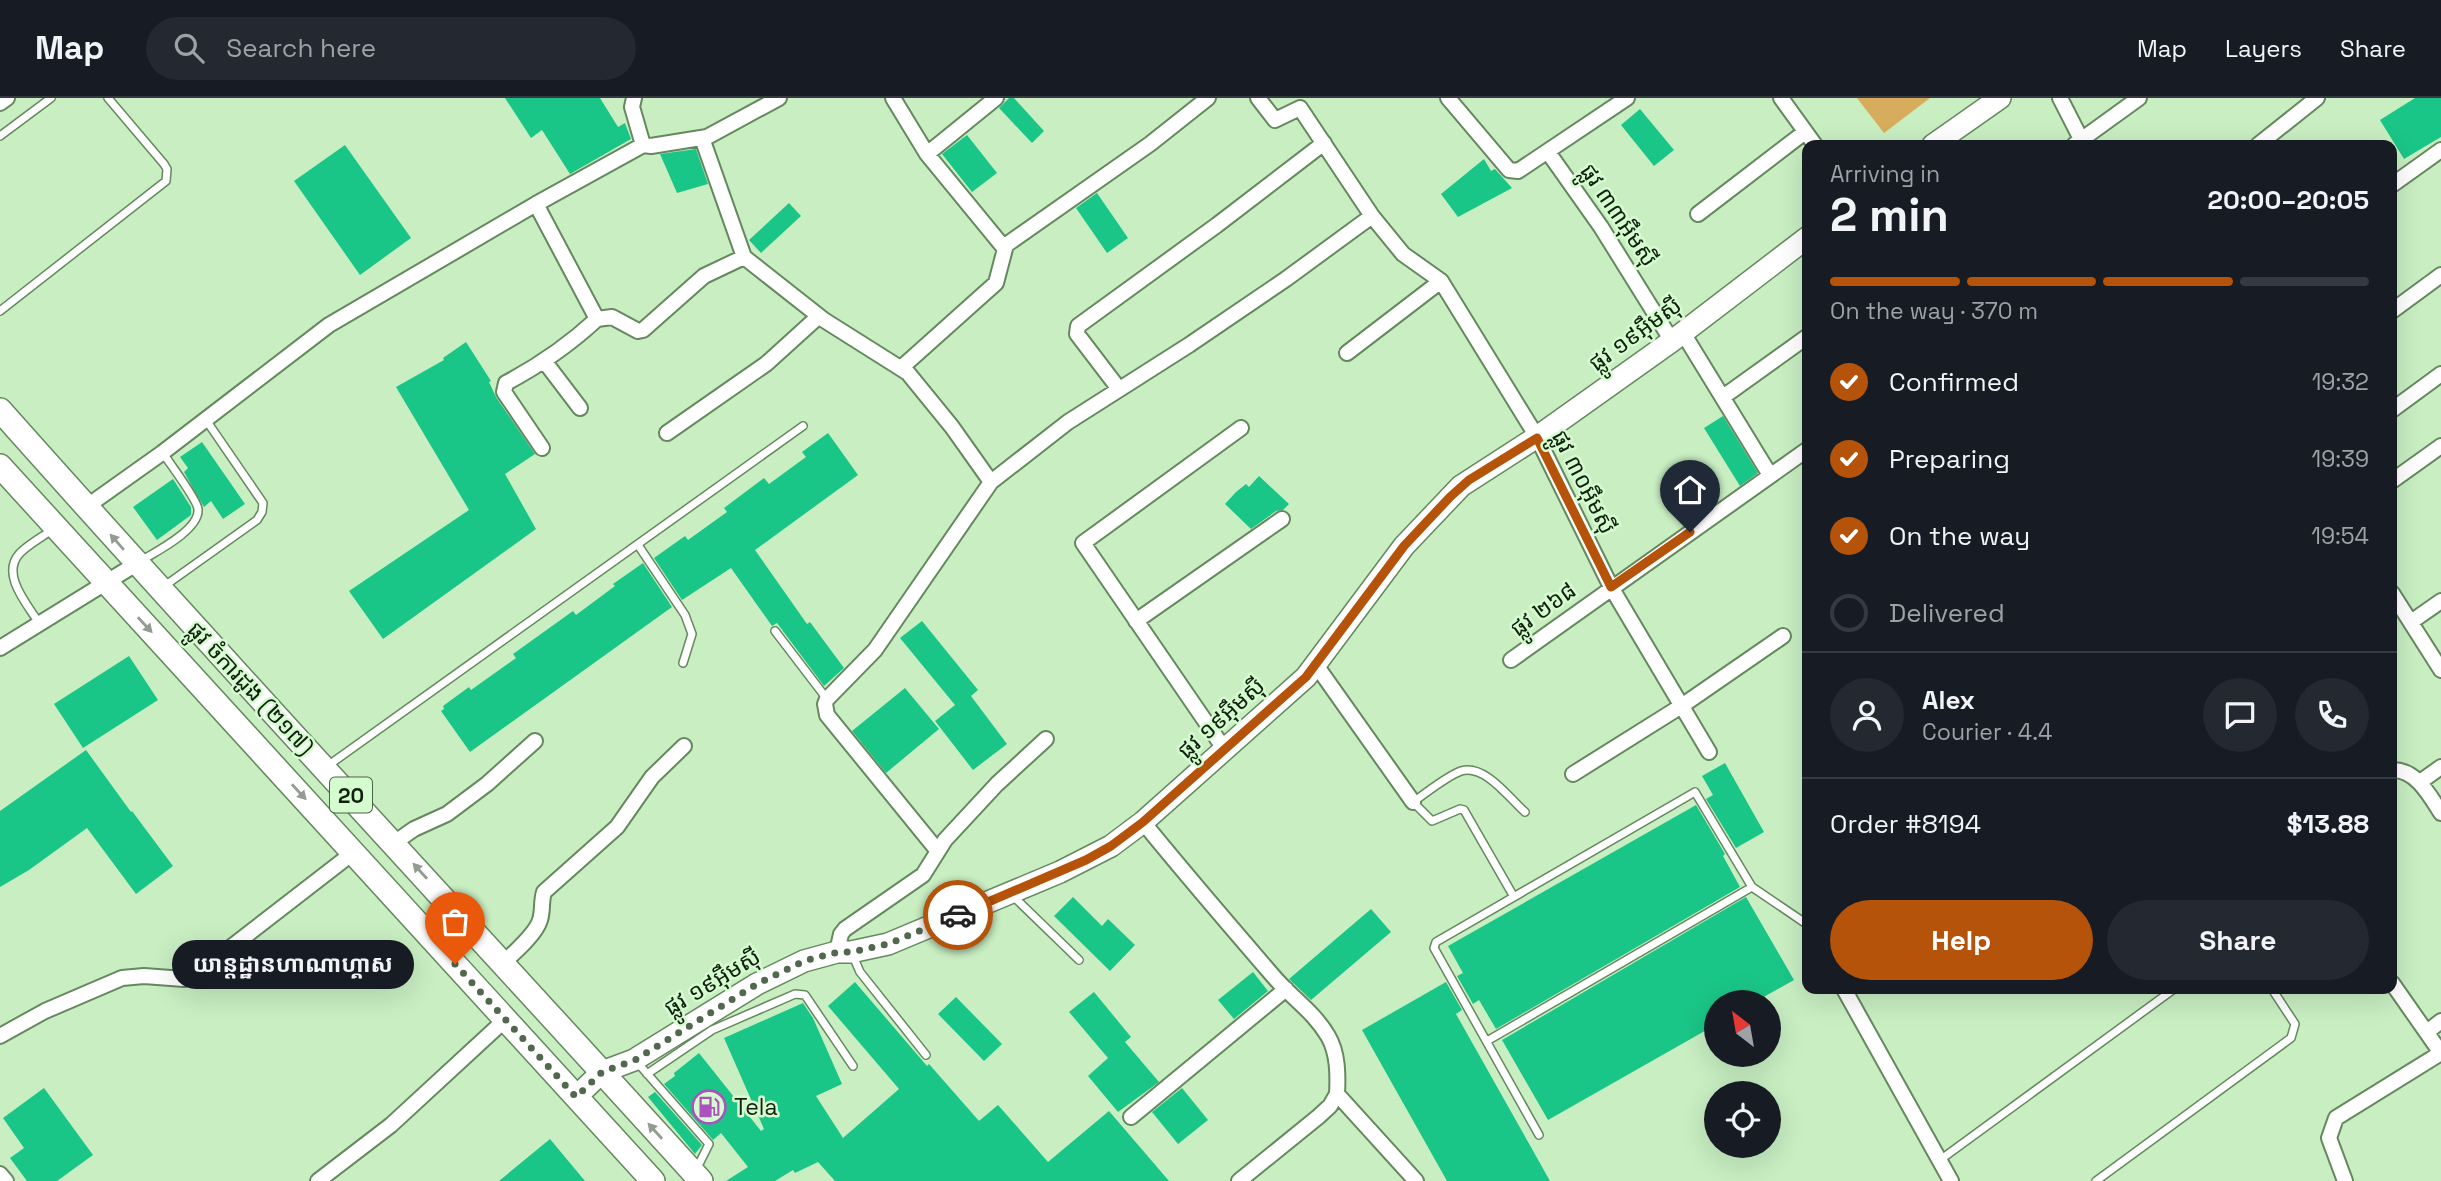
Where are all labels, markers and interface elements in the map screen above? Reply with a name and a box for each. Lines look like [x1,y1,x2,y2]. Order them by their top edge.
search box [146,17,636,80]
text: Map [35,27,104,69]
icon: search [170,29,208,67]
text: Search here [226,31,376,65]
text: Map [2137,33,2187,64]
text: Layers [2225,33,2302,64]
text: Share [2340,33,2406,64]
street label: ផ្លូវ ៣៣អ៊ឹមស៊ី [1568,158,1664,276]
text: Arriving in [1830,159,1940,189]
text: 20:00–20:05 [2208,183,2369,217]
text: 2 min [1830,186,1949,244]
street label: ផ្លូវ ១៩អ៊ឹមស៊ី [1583,290,1691,383]
text: On the way · 370 m [1830,296,2038,326]
icon: check [1830,363,1868,401]
text: Confirmed [1889,365,2019,399]
text: 19:32 [2312,367,2369,397]
street label: ផ្លូវ ៣០អ៊ឹមស៊ី [1539,425,1623,542]
icon: check [1830,440,1868,478]
text: Preparing [1889,442,2010,476]
text: 19:39 [2312,444,2369,474]
pin [1660,460,1720,532]
icon: home [1671,471,1709,509]
icon: check [1830,517,1868,555]
text: On the way [1889,519,2030,553]
text: 19:54 [2311,521,2369,551]
one-way arrow [109,534,125,551]
street label: ផ្លូវ ២៦៨ [1504,575,1586,649]
text: Delivered [1889,596,2005,630]
street label: ផ្លូវ ចំការដូង (២១៧) [176,615,321,766]
one-way arrow [136,616,152,633]
street label: ផ្លូវ ១៩អ៊ឹមស៊ី [1171,671,1276,770]
button: person [1830,678,1904,752]
button: chat [2203,678,2277,752]
button: phone [2295,678,2369,752]
text: Alex [1922,683,1975,717]
text: Courier · 4.4 [1922,717,2052,747]
road number: 20 [330,778,372,812]
one-way arrow [290,783,306,800]
text: Order #8194 [1830,807,1981,841]
text: $13.88 [2287,807,2369,841]
one-way arrow [413,863,428,880]
courier [923,880,993,950]
pin [425,892,485,964]
icon: car [939,896,977,934]
button: Help [1830,900,2093,980]
button: Share [2107,900,2369,980]
icon: bag [436,903,474,941]
callout: យាន្ដដ្ឋានហាណាហ្គាស [172,940,413,988]
street label: ផ្លូវ ១៩អ៊ឹមស៊ី [658,941,769,1028]
text: យាន្ដដ្ឋានហាណាហ្គាស [193,949,393,979]
north arrow [1704,990,1782,1068]
map controls [1704,990,1781,1158]
button: locate [1704,1081,1781,1158]
fuel station icon: Tela [690,1088,728,1126]
place label: Tela [734,1092,778,1122]
one-way arrow [648,1122,664,1139]

